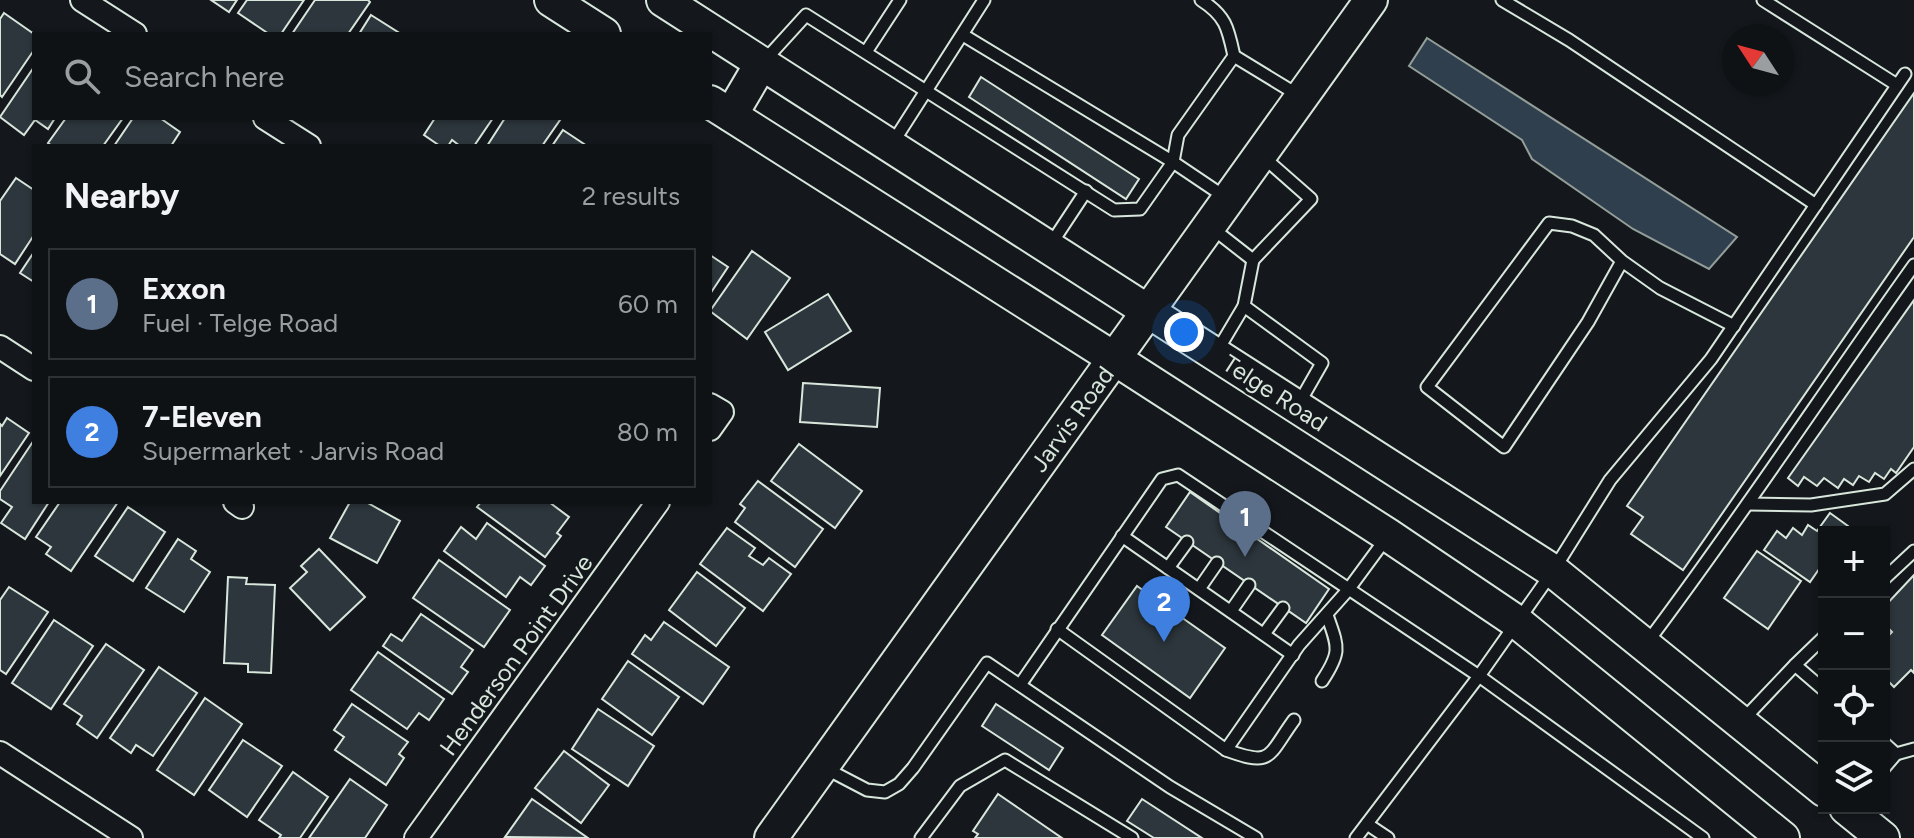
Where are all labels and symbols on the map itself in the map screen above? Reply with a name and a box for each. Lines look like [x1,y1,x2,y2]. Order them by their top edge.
north arrow [1722,24,1794,96]
your location [1164,312,1204,352]
street label: Telge Road [1217,349,1333,437]
street label: Jarvis Road [1024,361,1120,477]
pin: 1 [1219,491,1271,557]
street label: Henderson Point Drive [433,549,599,761]
pin: 2 [1138,576,1190,642]

